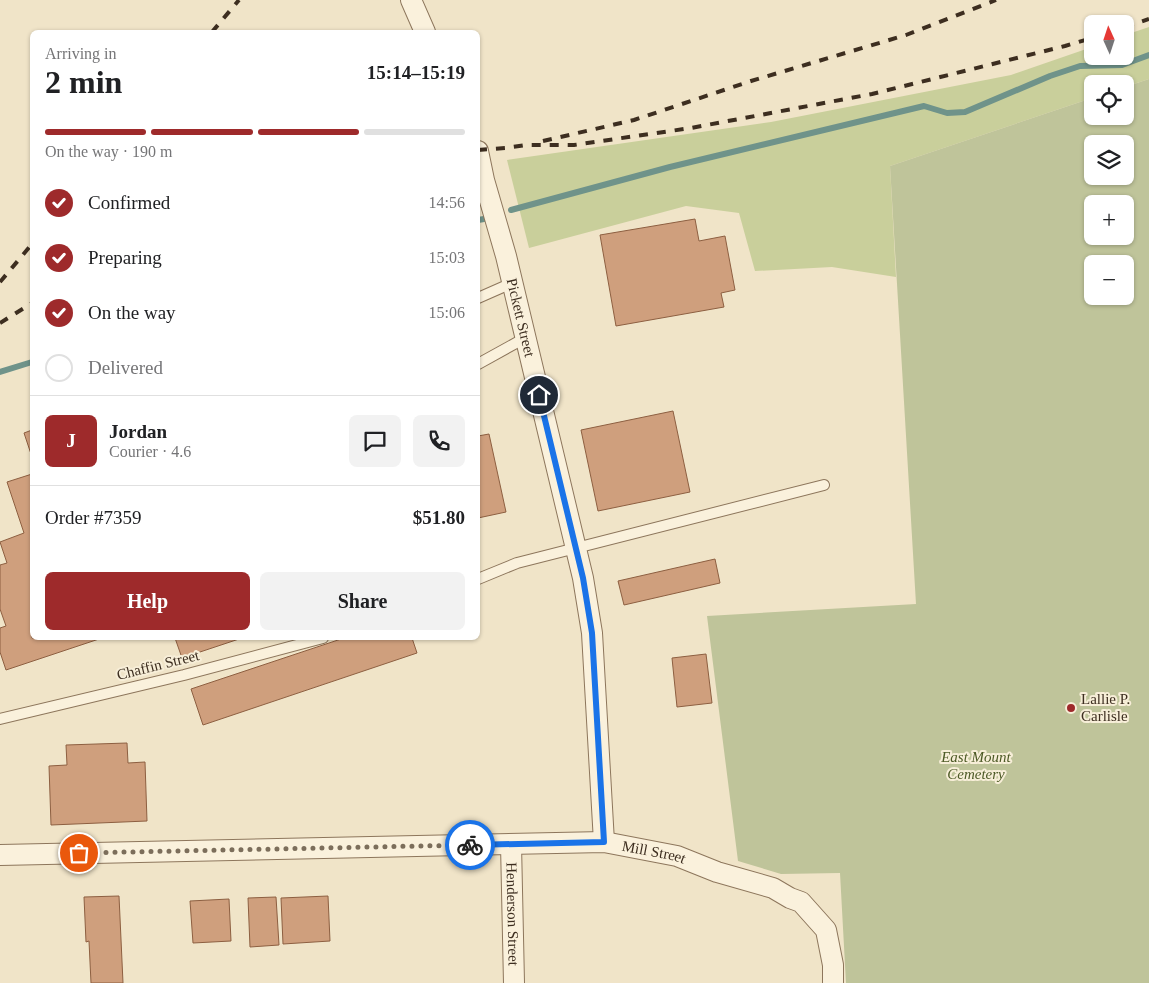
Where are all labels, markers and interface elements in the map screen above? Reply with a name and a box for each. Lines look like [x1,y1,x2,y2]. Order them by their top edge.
north arrow [1084,15,1134,65]
map controls [1084,15,1134,305]
text: Arriving in [45,45,117,62]
text: 15:14–15:19 [367,62,465,83]
text: 2 min [45,64,122,100]
button: locate [1084,75,1134,125]
button: layers [1084,135,1134,185]
text: On the way · 190 m [45,143,173,160]
icon: check [45,189,73,217]
text: Confirmed [88,192,170,213]
text: 14:56 [429,194,465,211]
button: + [1084,195,1134,245]
icon: check [45,244,73,272]
text: Preparing [88,247,162,268]
text: 15:03 [429,249,465,266]
button: − [1084,255,1134,305]
street label: Pickett Street [504,277,538,359]
icon: check [45,299,73,327]
text: On the way [88,302,176,323]
text: 15:06 [429,304,465,321]
text: Delivered [88,357,163,378]
pin [518,374,560,416]
icon: home [525,381,553,409]
button: chat [349,415,401,467]
button: phone [413,415,465,467]
text: Jordan [109,421,167,442]
text: J [66,430,76,451]
text: Courier · 4.6 [109,443,191,460]
text: Order #7359 [45,507,142,528]
text: $51.80 [413,507,465,528]
button: Help [45,572,250,630]
button: Share [260,572,465,630]
street label: Chaffin Street [115,647,202,683]
place label: Lallie P. Carlisle [1081,691,1130,724]
marker: Lallie P. Carlisle [1065,702,1077,714]
park label: East Mount Cemetery [940,749,1012,782]
courier [445,820,495,870]
icon: bike [456,831,484,859]
pin [58,832,100,874]
street label: Mill Street [621,838,689,867]
icon: bag [65,839,93,867]
street label: Henderson Street [503,862,522,967]

